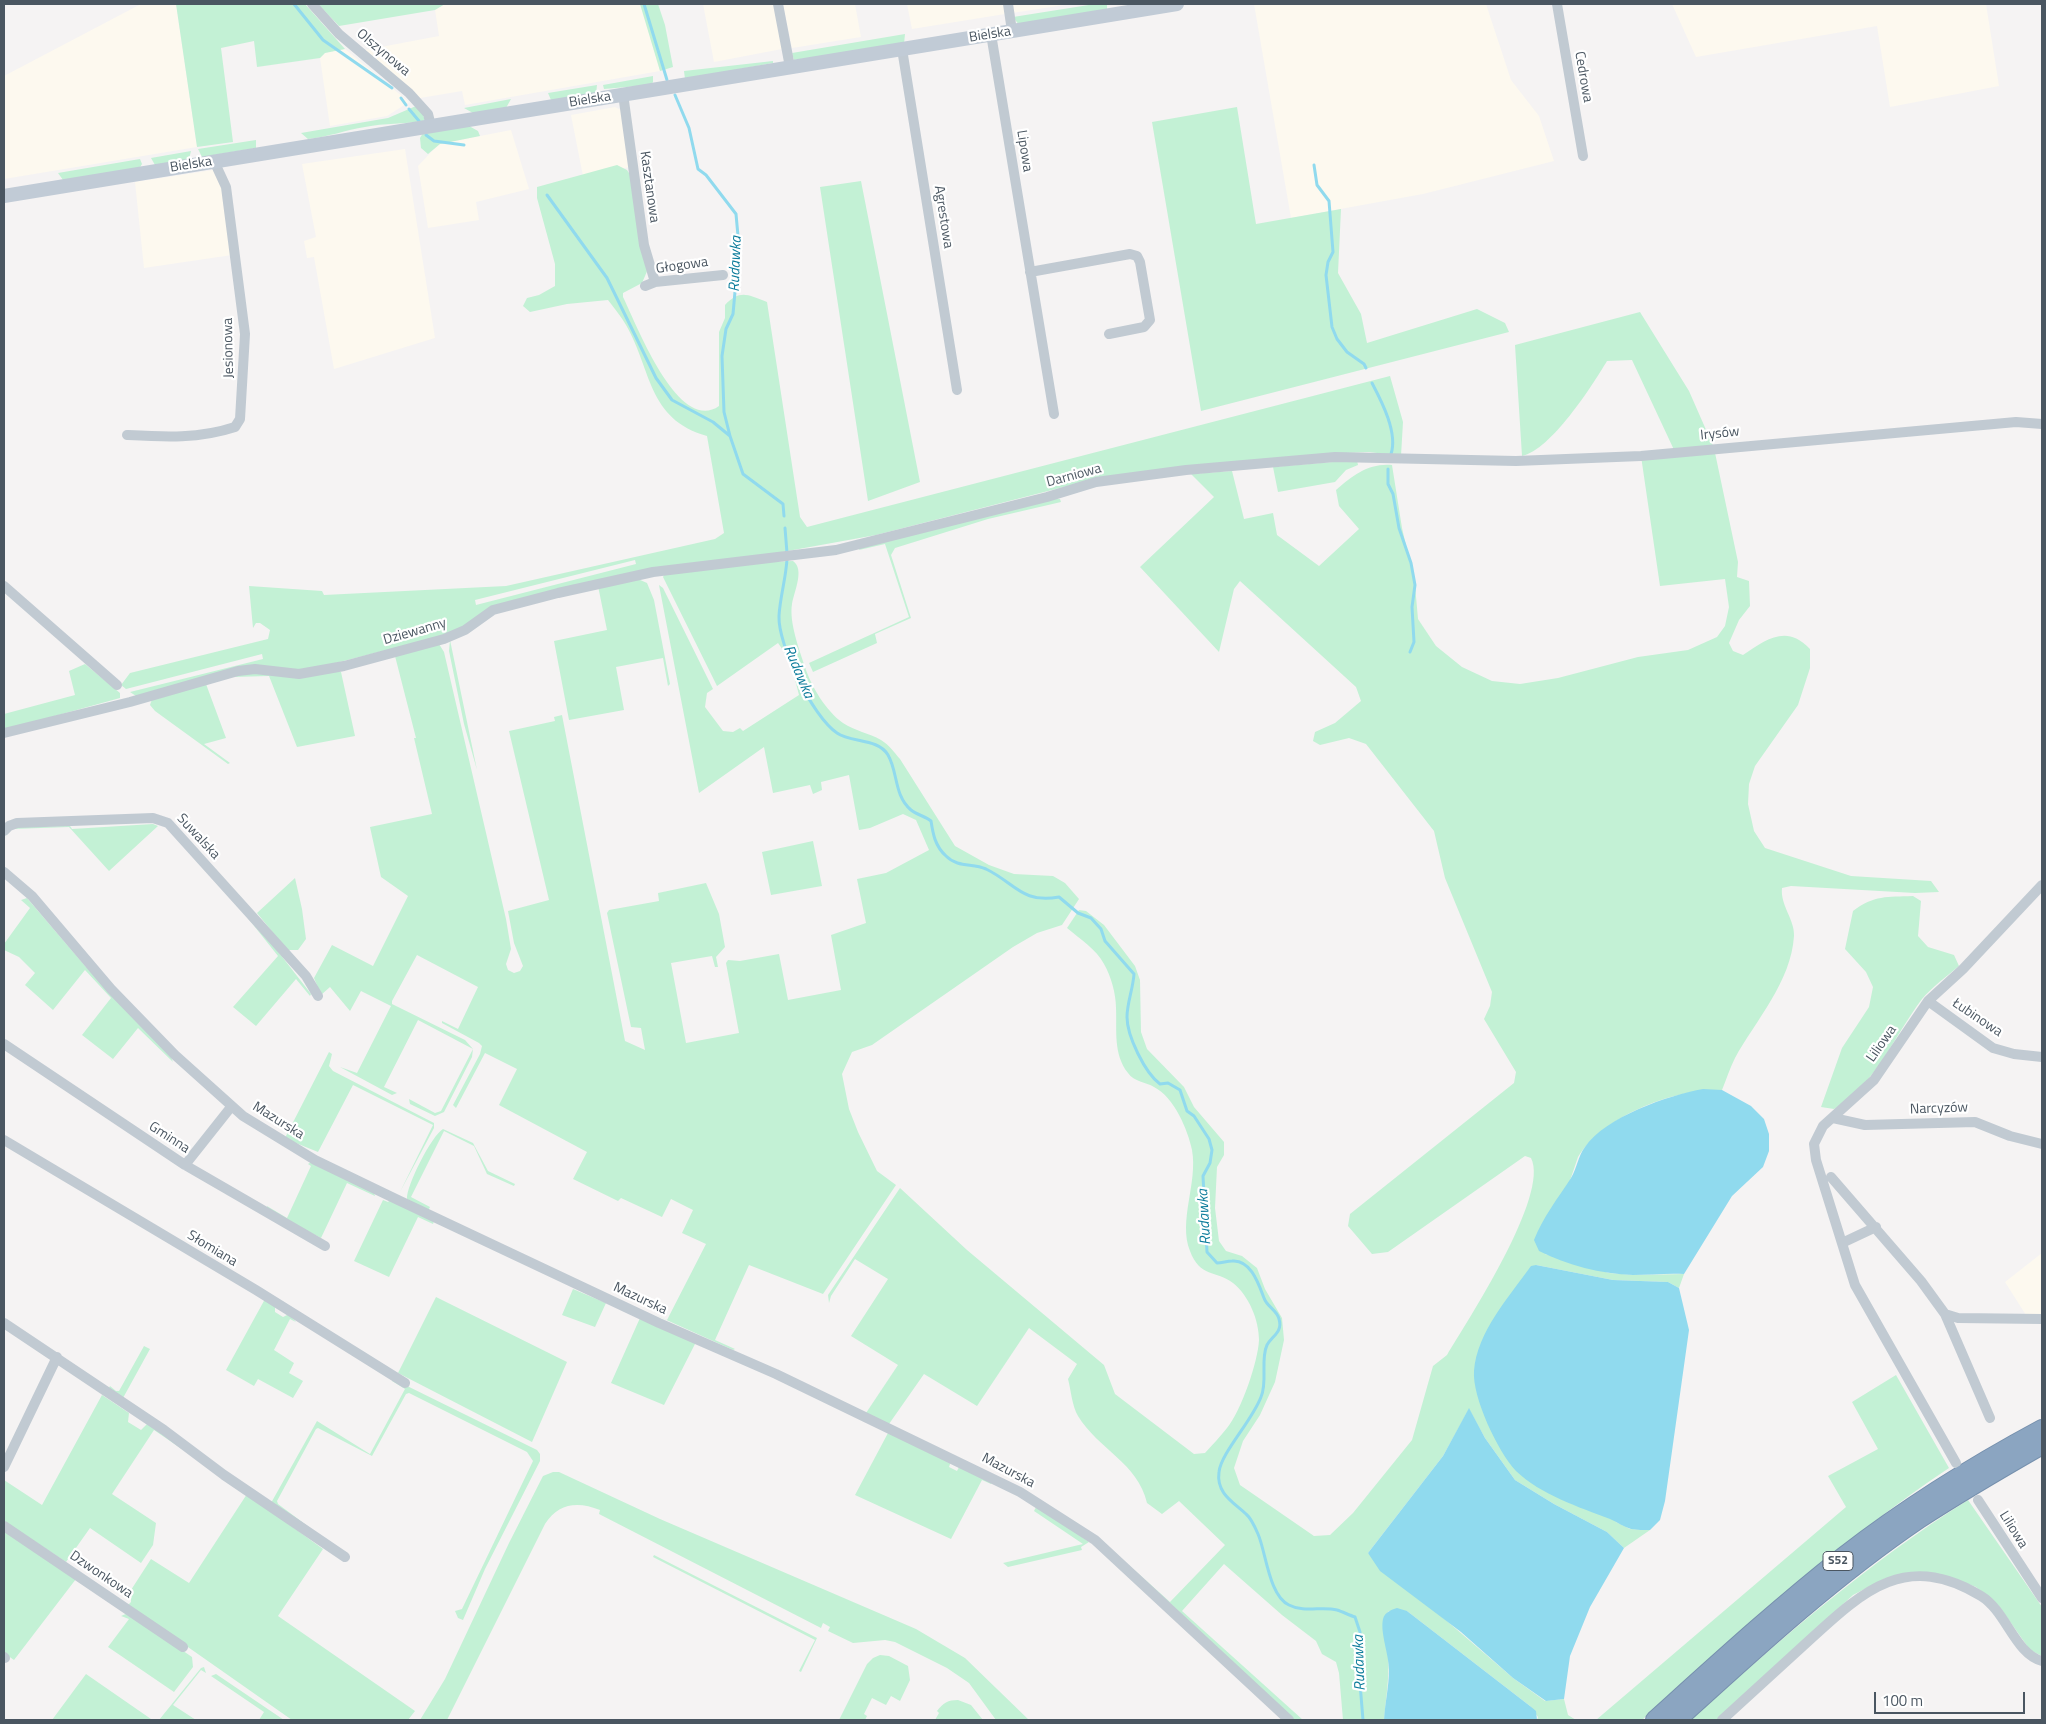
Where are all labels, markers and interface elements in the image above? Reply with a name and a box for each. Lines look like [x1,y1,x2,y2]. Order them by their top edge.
street label: Bielska [968,23,1012,47]
street label: Olszynowa [353,26,413,80]
street label: Cedrowa [1570,50,1596,104]
street label: Bielska [568,88,612,112]
street label: Lipowa [1012,129,1036,173]
street label: Kasztanowa [636,150,662,224]
street label: Bielska [169,153,213,177]
street label: Agrestowa [930,184,956,250]
water label: Rudawka [726,236,746,292]
street label: Głogowa [655,254,709,278]
street label: Jesionowa [220,318,238,378]
street label: Irysów [1700,424,1740,444]
street label: Darniowa [1045,461,1103,491]
street label: Dziewanny [382,615,448,649]
water label: Rudawka [779,643,817,701]
street label: Suwalska [173,811,223,863]
street label: Łubinowa [1949,995,2005,1041]
street label: Liliowa [1863,1022,1901,1066]
street label: Mazurska [249,1099,307,1143]
street label: Narcyzów [1910,1100,1968,1118]
street label: Gminna [145,1119,193,1157]
water label: Rudawka [1195,1189,1215,1245]
street label: Słomiana [184,1227,240,1271]
street label: Mazurska [610,1279,670,1319]
street label: Mazurska [979,1450,1037,1492]
street label: Liliowa [1995,1508,2031,1552]
street label: Dzwonkowa [66,1548,136,1602]
road number: S52 [1823,1552,1853,1570]
water label: Rudawka [1350,1635,1370,1691]
scale bar [1876,1682,2027,1714]
text: 100 m [1882,1689,1923,1712]

